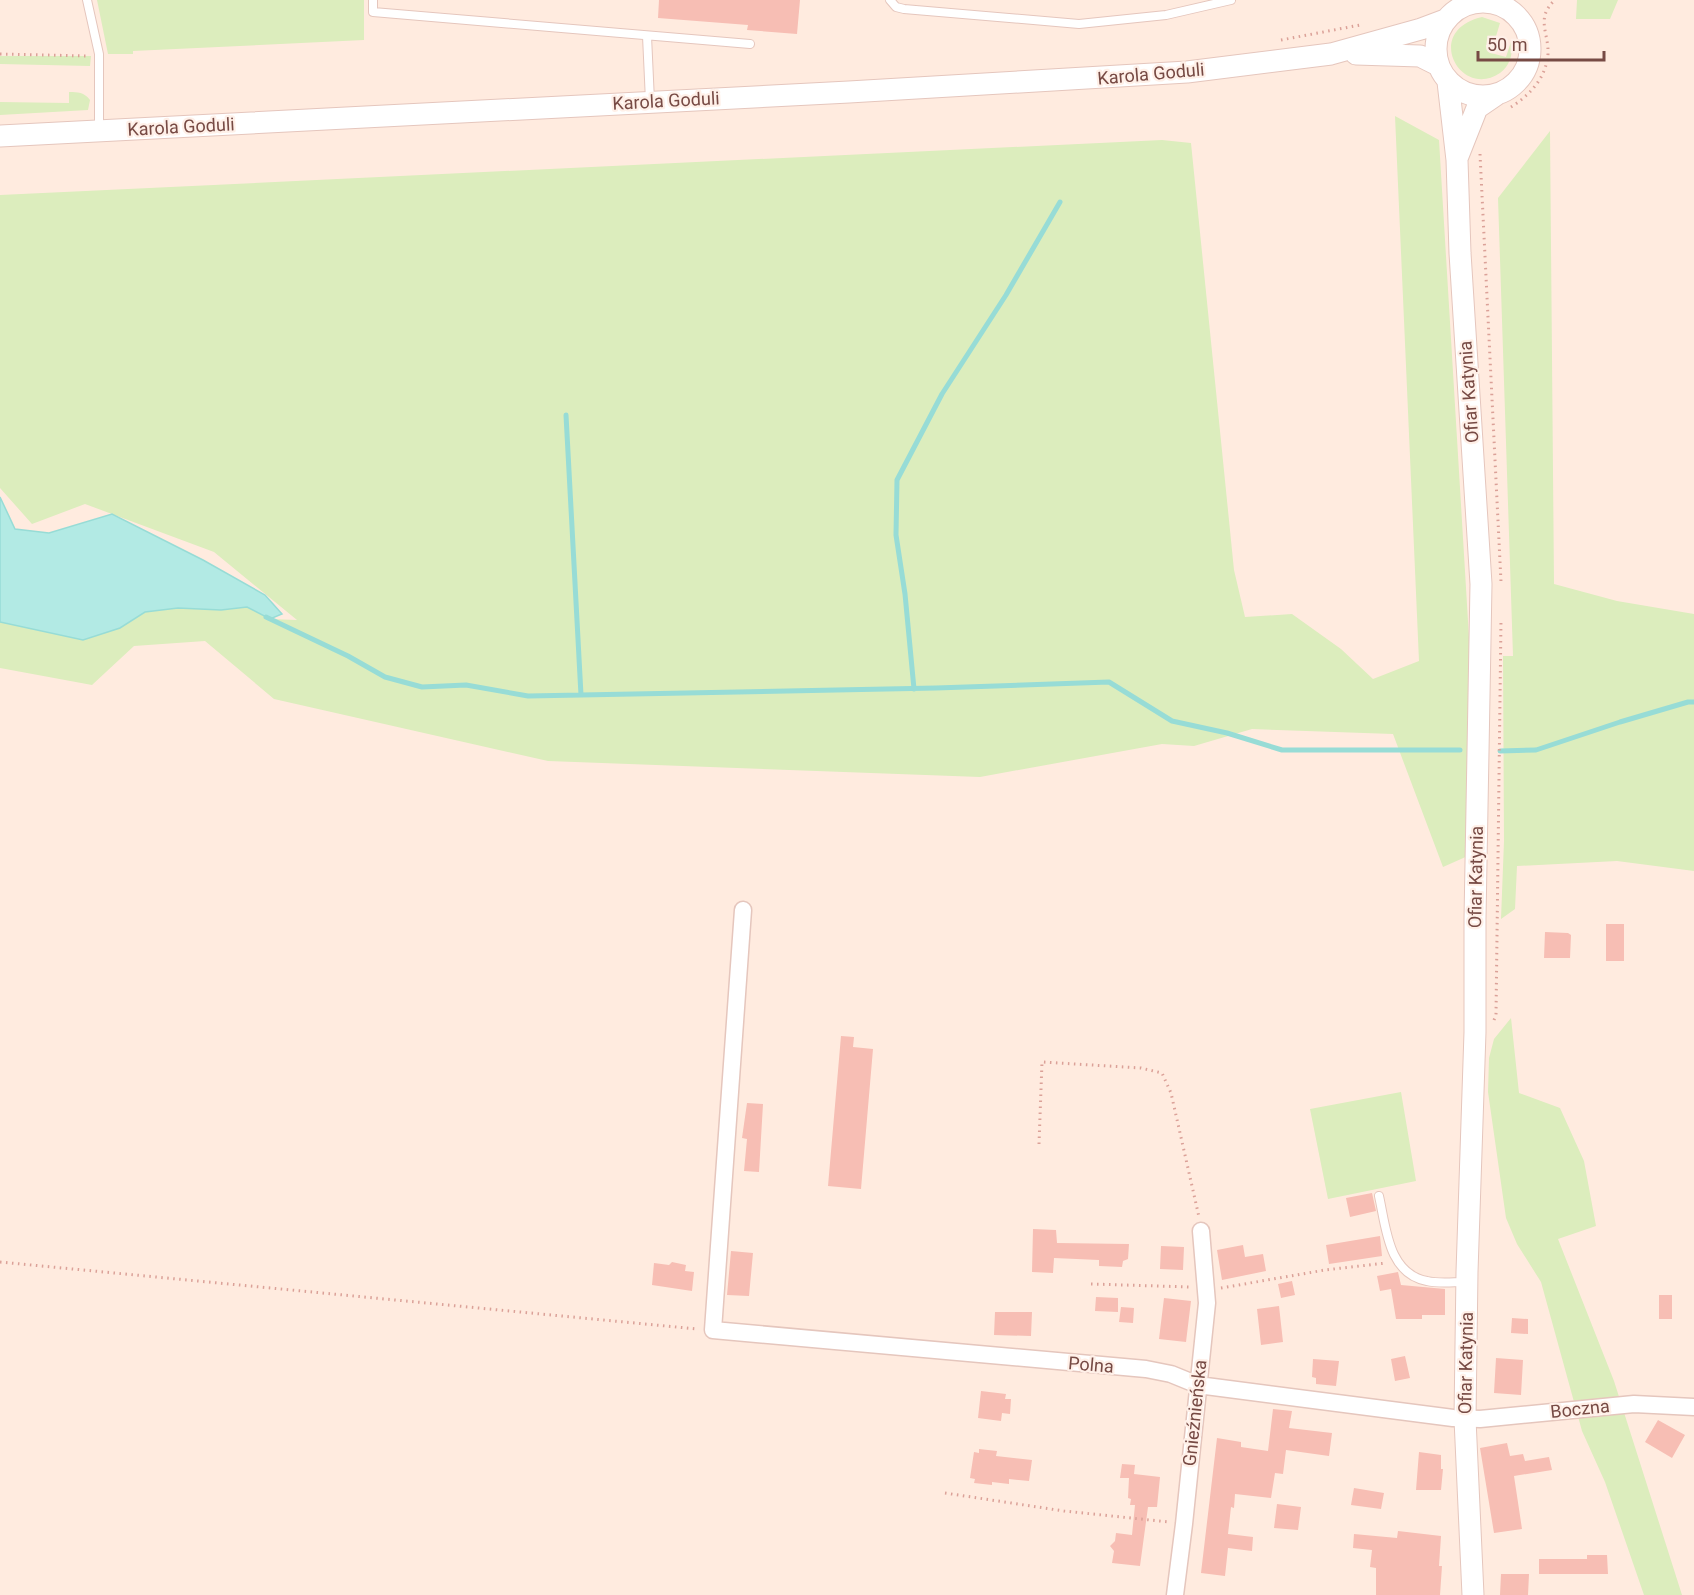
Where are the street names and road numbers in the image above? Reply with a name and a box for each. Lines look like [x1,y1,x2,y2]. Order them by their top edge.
street label: Karola Goduli [1097,58,1205,89]
street label: Karola Goduli [612,87,720,114]
street label: Karola Goduli [127,113,235,140]
street label: Ofiar Katynia [1454,340,1483,444]
street label: Ofiar Katynia [1464,826,1487,928]
street label: Ofiar Katynia [1454,1312,1477,1414]
street label: Polna [1067,1352,1115,1377]
street label: Gnieźnieńska [1178,1359,1211,1467]
street label: Boczna [1549,1395,1611,1422]

